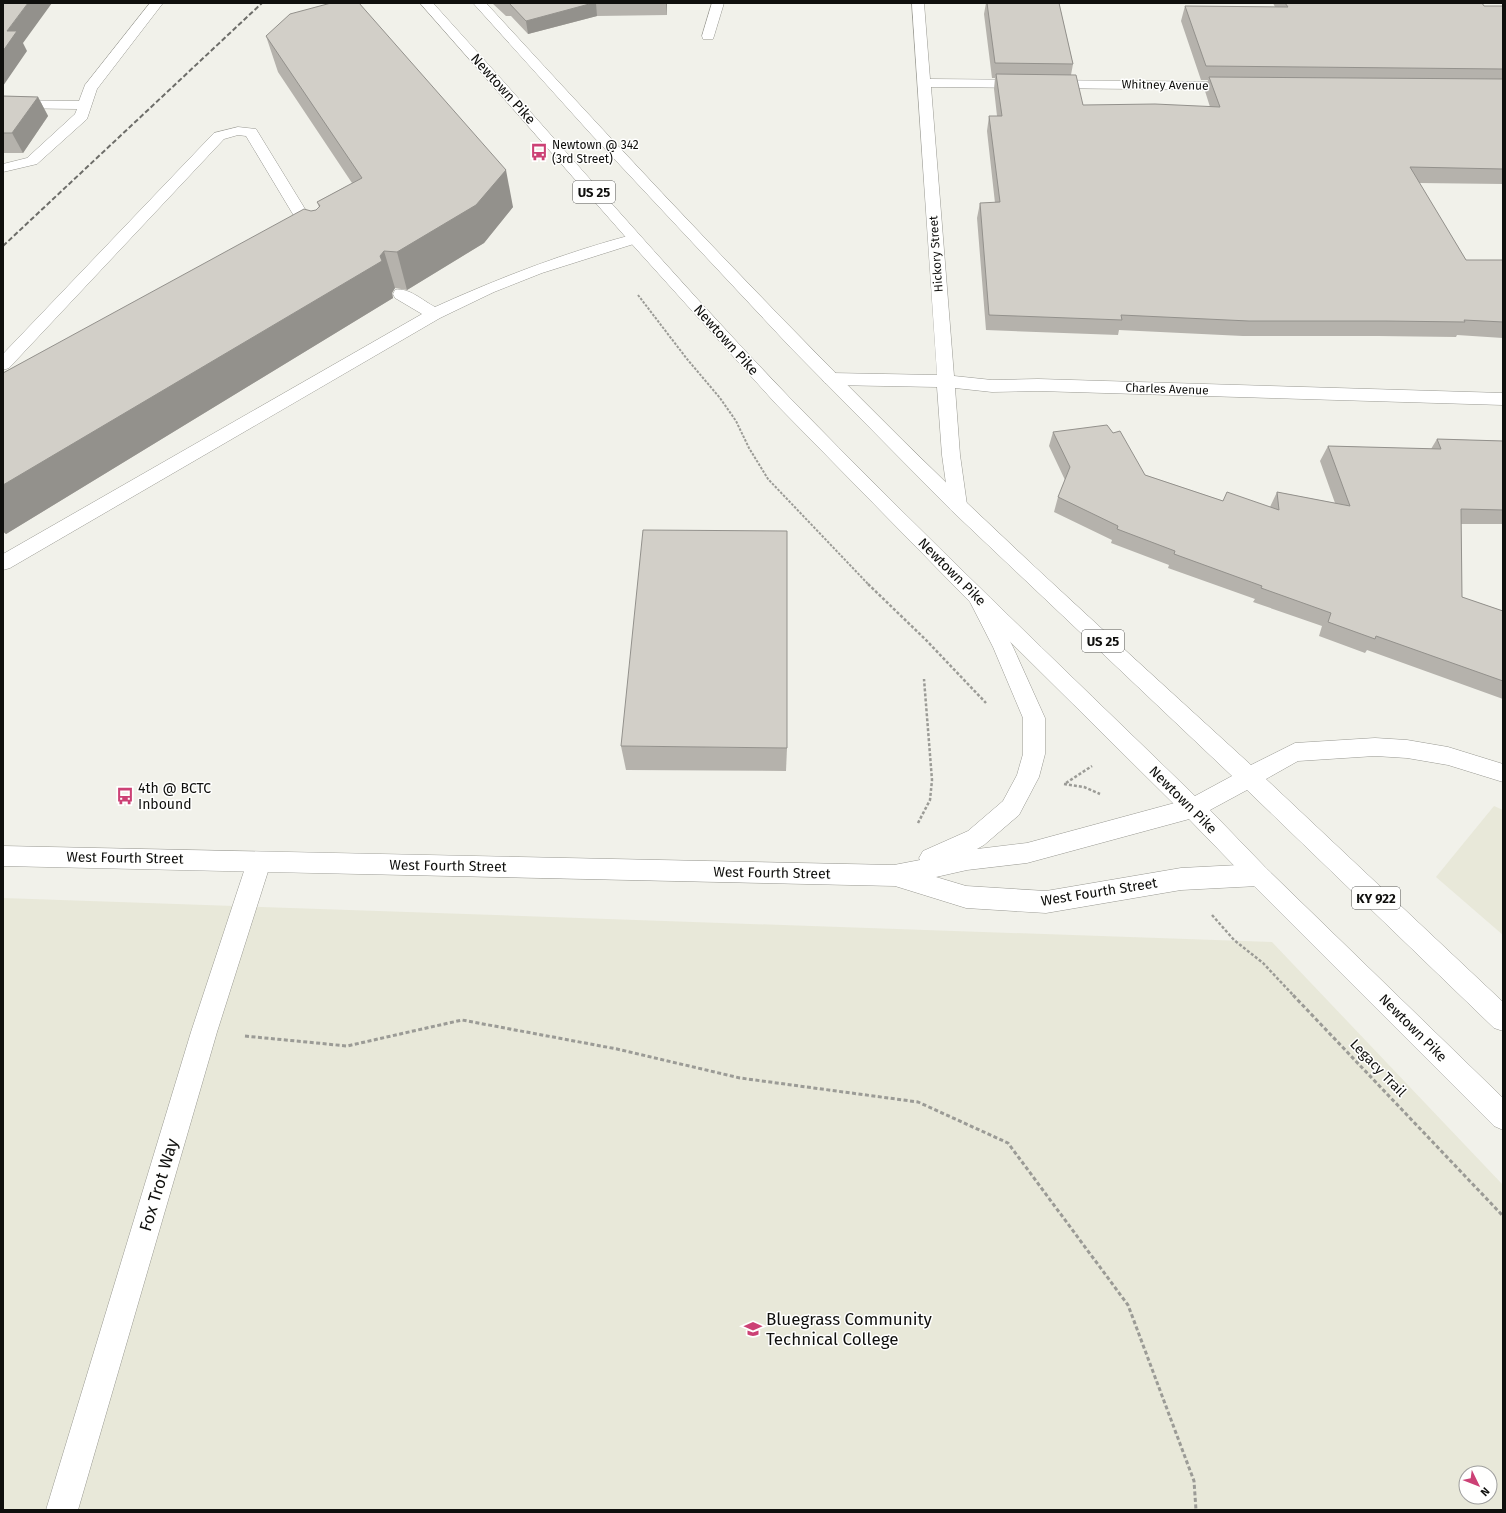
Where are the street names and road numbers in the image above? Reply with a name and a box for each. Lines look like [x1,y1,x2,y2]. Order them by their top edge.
street label: Newtown Pike [467,50,539,128]
street label: Whitney Avenue [1121,77,1209,93]
road number: US 25 [573,181,615,203]
street label: Hickory Street [926,215,946,293]
street label: Newtown Pike [690,301,762,379]
street label: Charles Avenue [1125,381,1209,397]
street label: Newtown Pike [915,535,989,609]
road number: US 25 [1082,630,1124,652]
street label: Newtown Pike [1146,763,1220,837]
street label: West Fourth Street [66,848,185,868]
street label: West Fourth Street [389,856,508,876]
street label: West Fourth Street [713,863,832,883]
street label: West Fourth Street [1040,874,1159,910]
road number: KY 922 [1352,887,1400,909]
street label: Newtown Pike [1376,991,1450,1065]
street label: Legacy Trail [1346,1036,1410,1100]
street label: Fox Trot Way [135,1135,183,1234]

